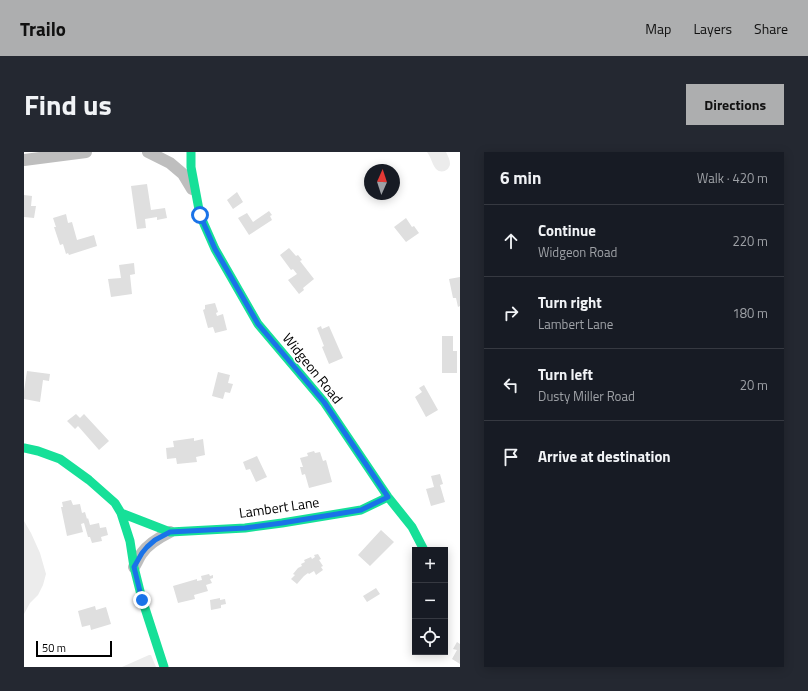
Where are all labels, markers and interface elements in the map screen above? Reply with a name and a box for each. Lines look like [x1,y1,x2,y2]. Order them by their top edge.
text: Trailo [20,14,66,43]
text: Map [645,18,671,39]
text: Layers [693,18,732,39]
text: Share [754,18,788,39]
text: Find us [24,83,112,126]
button: Directions [686,84,784,125]
north arrow [364,164,400,200]
text: 6 min [500,165,541,191]
text: Walk · 420 m [697,168,768,188]
route start [191,206,209,224]
text: Continue [538,219,596,242]
icon: ahead [500,230,522,252]
text: 220 m [732,231,768,251]
text: Widgeon Road [538,242,617,262]
text: Turn right [538,291,602,314]
icon: right [500,302,522,324]
text: 180 m [732,303,768,323]
text: Lambert Lane [538,314,613,334]
street label: Widgeon Road [278,328,348,408]
text: Turn left [538,363,593,386]
icon: left [500,374,522,396]
text: 20 m [740,375,768,395]
text: Dusty Miller Road [538,386,635,406]
text: Arrive at destination [538,445,671,468]
icon: arrive [500,446,522,468]
street label: Lambert Lane [237,491,321,523]
map controls [412,547,448,655]
button: + [412,547,448,583]
button: − [412,583,448,619]
route end [133,591,151,609]
button: locate [412,619,448,655]
scale bar [36,639,112,658]
text: 50 m [42,640,66,656]

